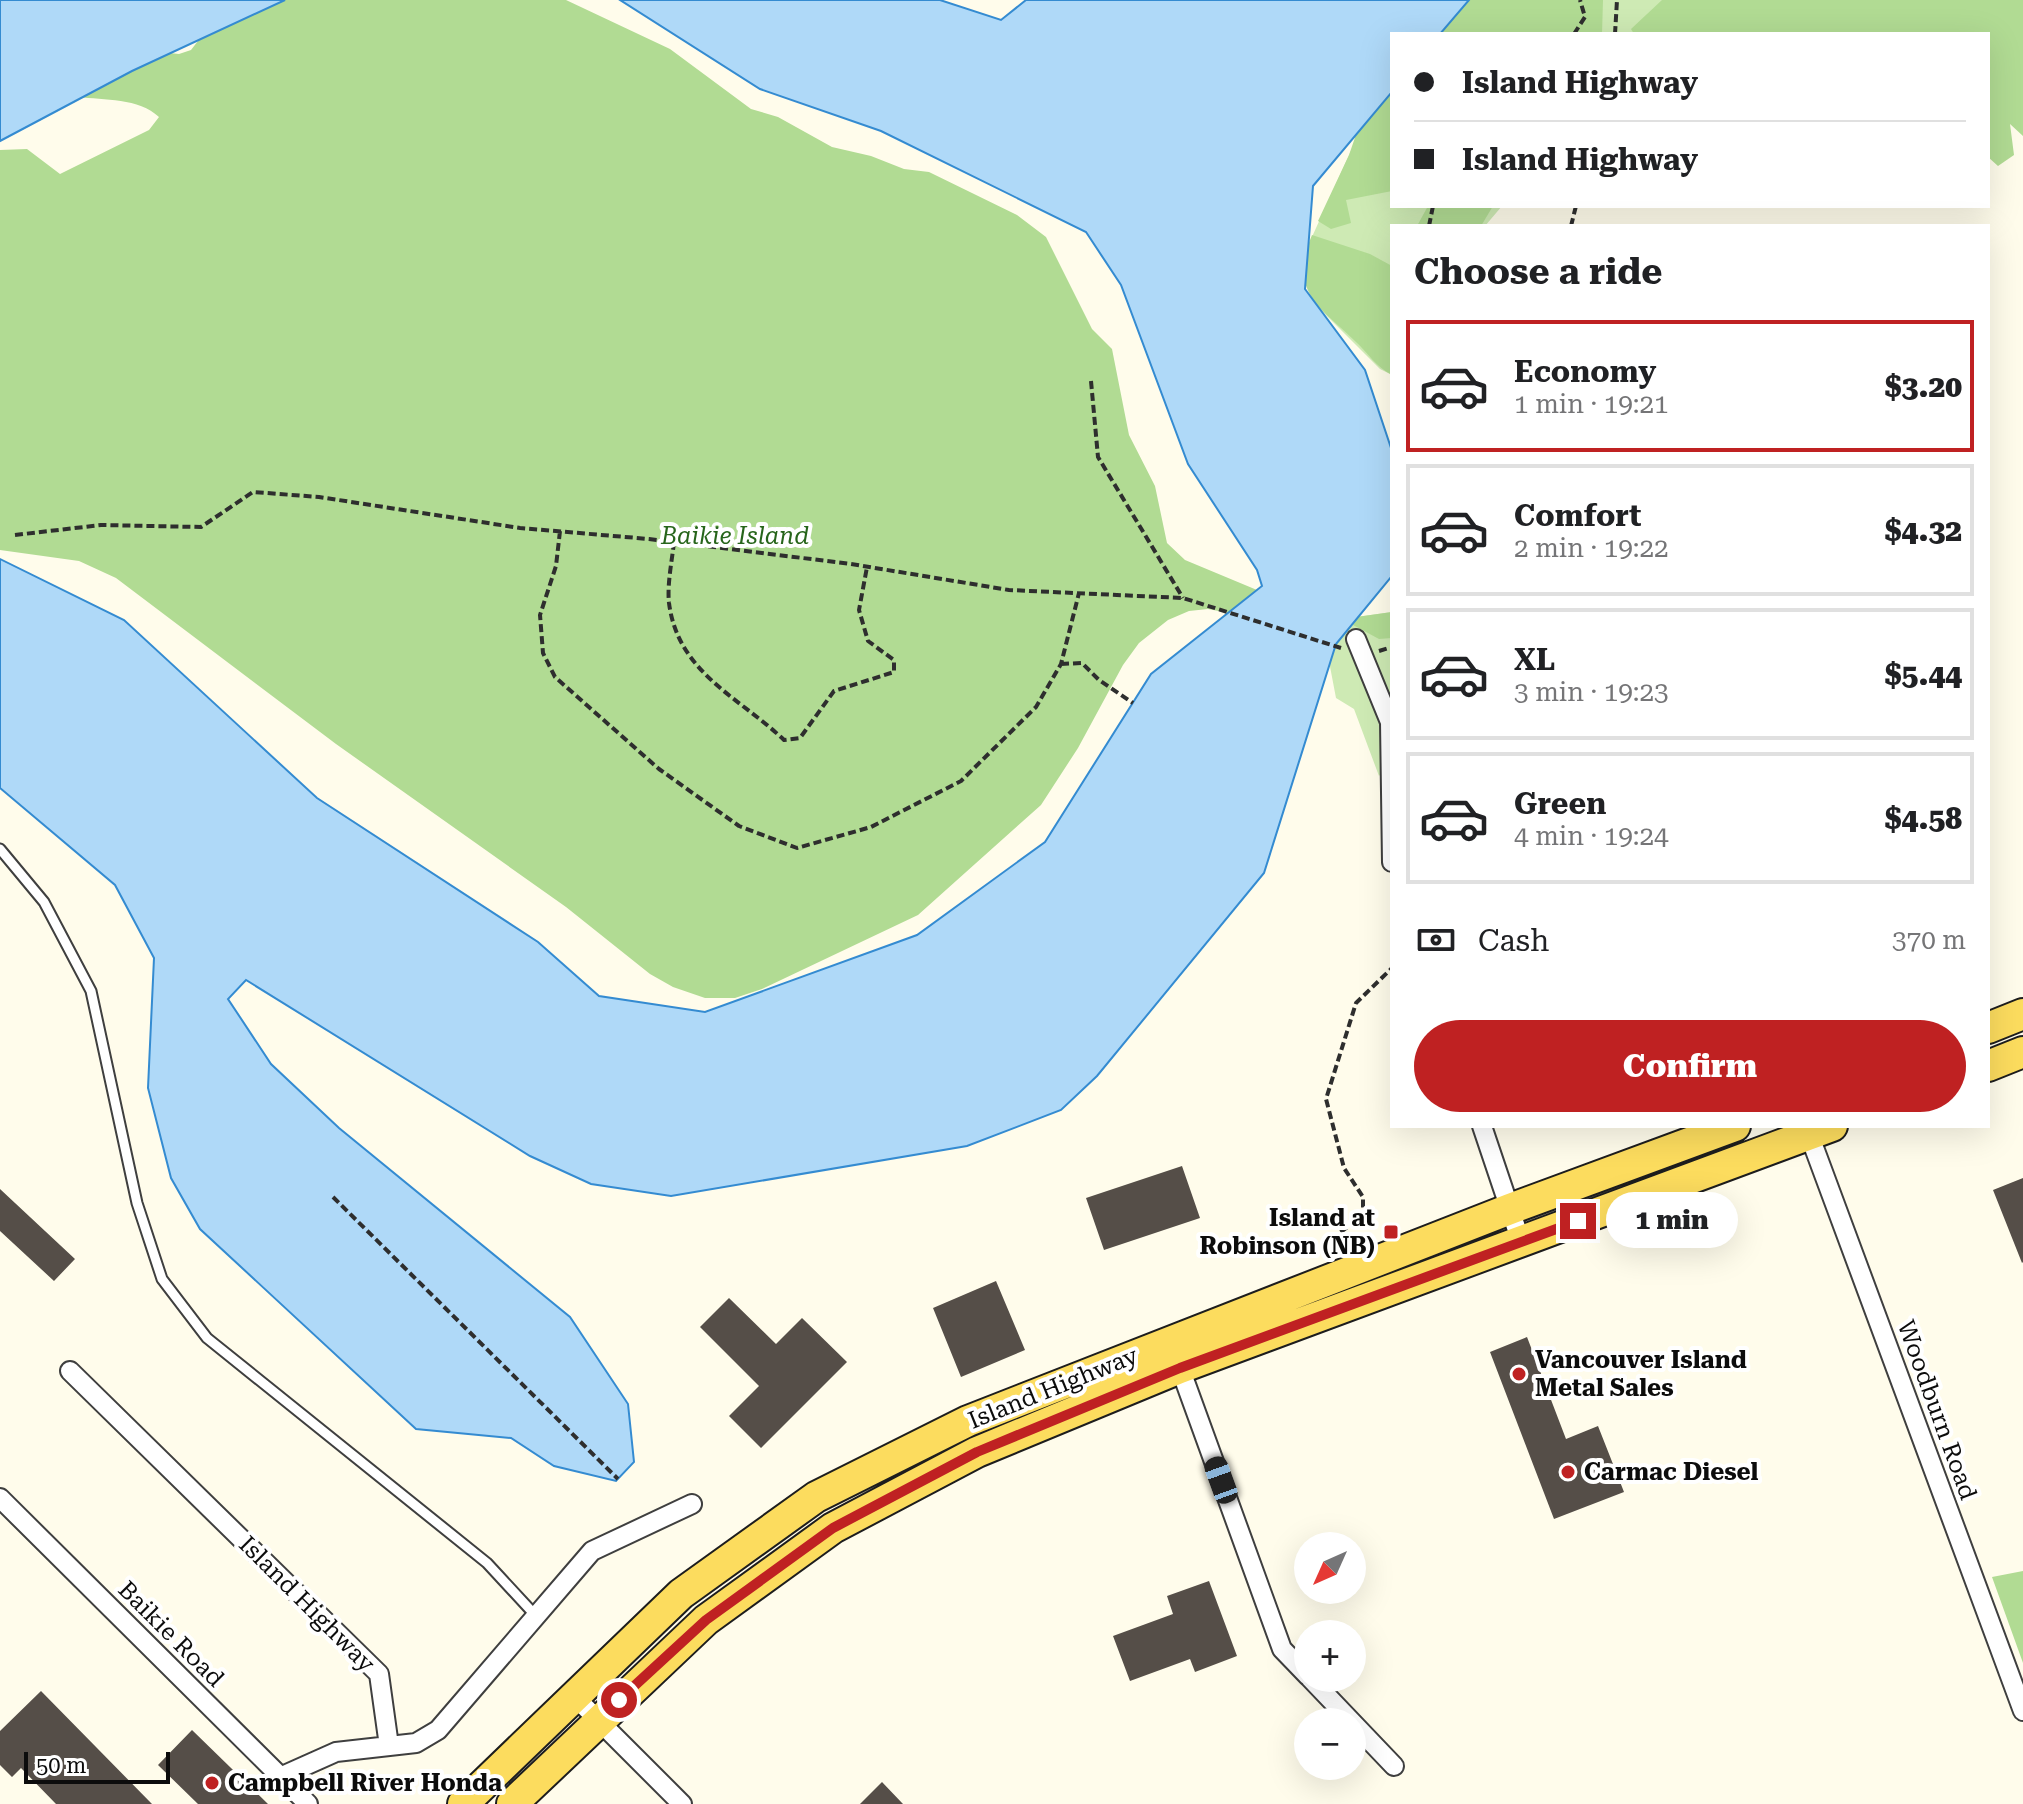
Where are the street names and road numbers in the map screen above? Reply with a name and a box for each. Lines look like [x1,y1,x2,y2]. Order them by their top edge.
street label: Woodburn Road [1892,1316,1982,1504]
street label: Island Highway [964,1341,1143,1435]
street label: Island Highway [233,1530,381,1678]
street label: Baikie Road [112,1575,230,1693]

